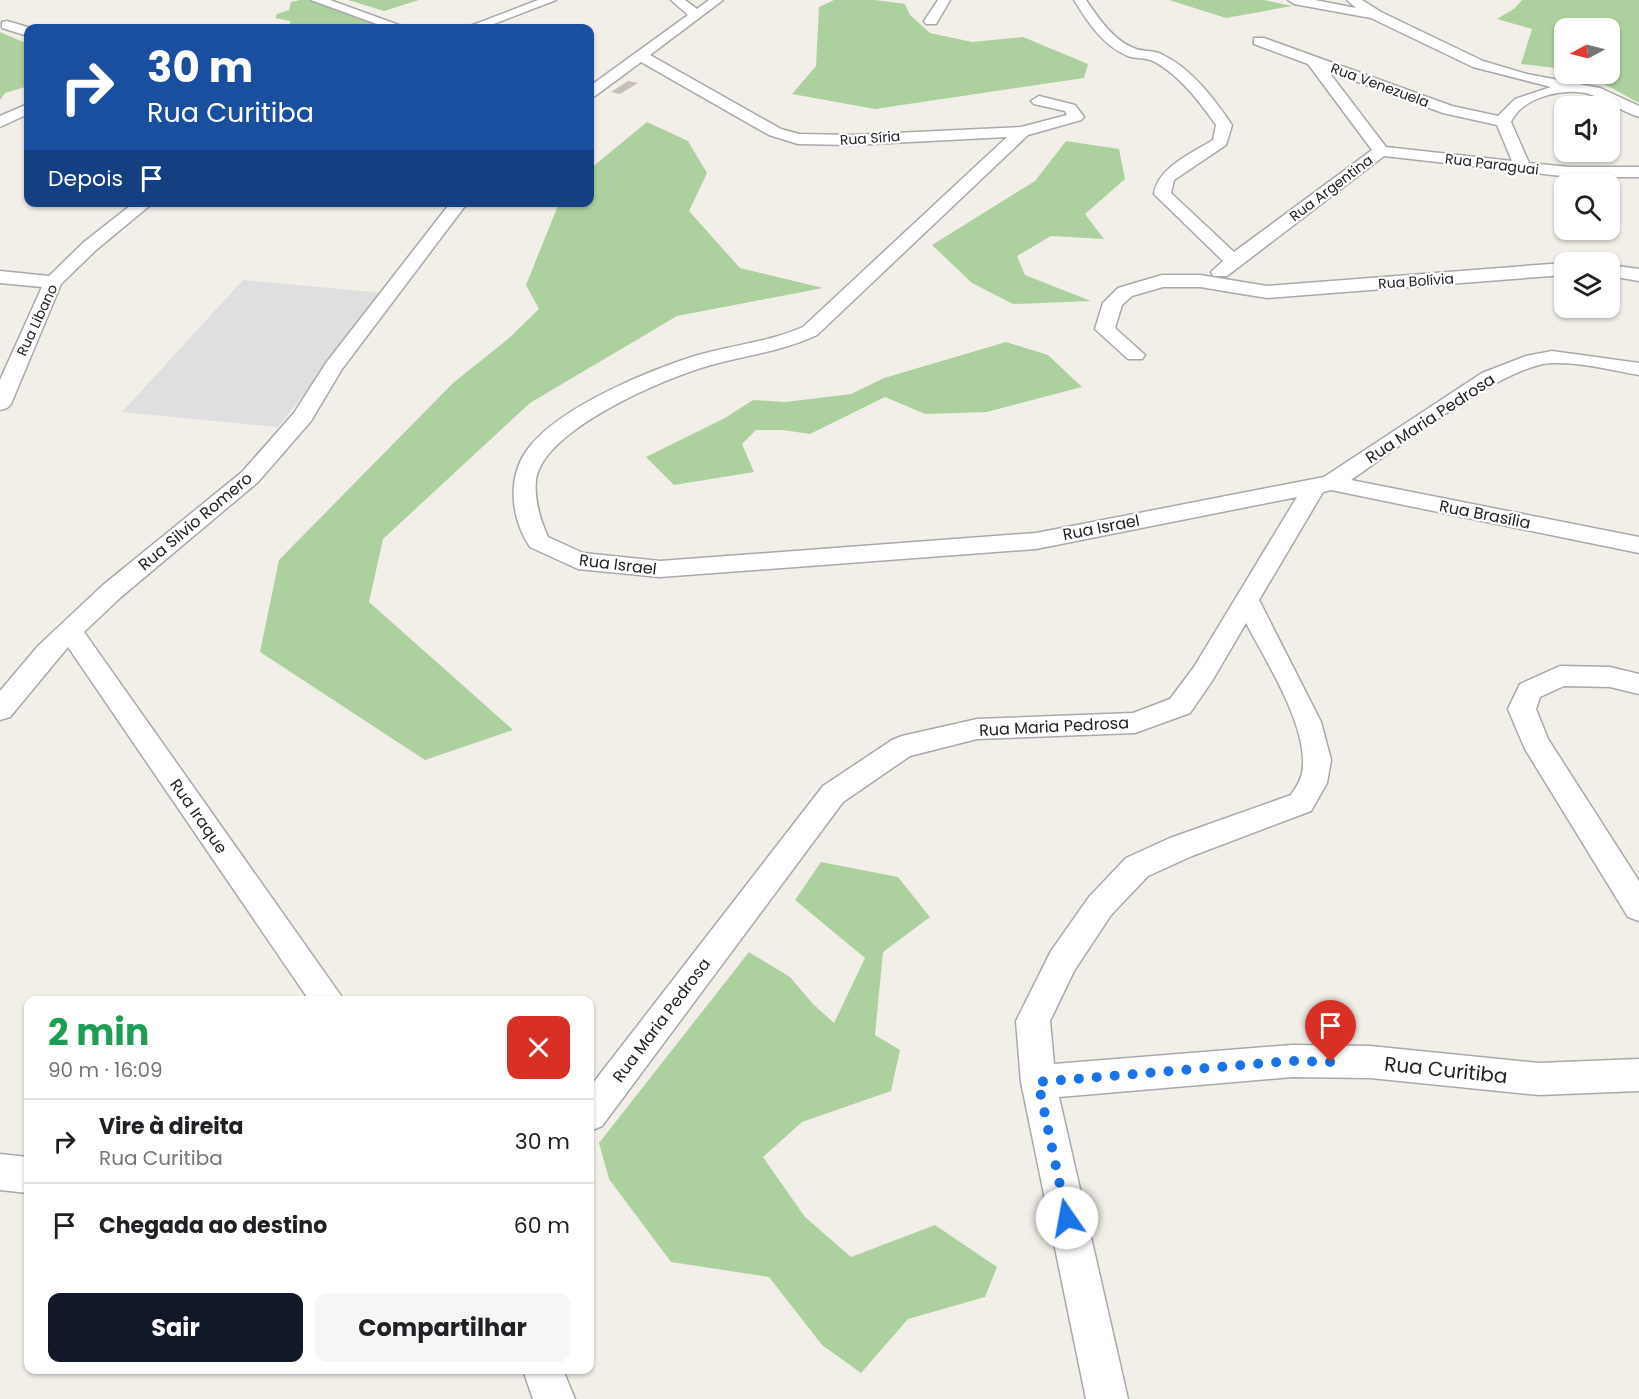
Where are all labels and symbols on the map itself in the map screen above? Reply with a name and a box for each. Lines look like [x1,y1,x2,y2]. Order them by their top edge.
north arrow [1554,18,1620,84]
street label: Rua Venezuela [1328,58,1432,112]
street label: Rua Síria [839,126,901,150]
street label: Rua Paraguai [1444,148,1540,180]
street label: Rua Argentina [1285,150,1377,226]
street label: Rua Bolívia [1377,268,1455,294]
street label: Rua Libano [12,281,62,359]
street label: Rua Maria Pedrosa [1361,368,1499,469]
street label: Rua Silvio Romero [133,467,257,576]
street label: Rua Brasília [1437,494,1533,535]
street label: Rua Israel [1061,509,1142,546]
street label: Rua Israel [578,548,658,581]
street label: Rua Maria Pedrosa [979,711,1130,742]
street label: Rua Iraque [164,774,233,858]
street label: Rua Maria Pedrosa [607,953,716,1087]
pin [1305,1000,1356,1062]
street label: Rua Curitiba [1383,1050,1509,1090]
position arrow [1035,1186,1099,1250]

